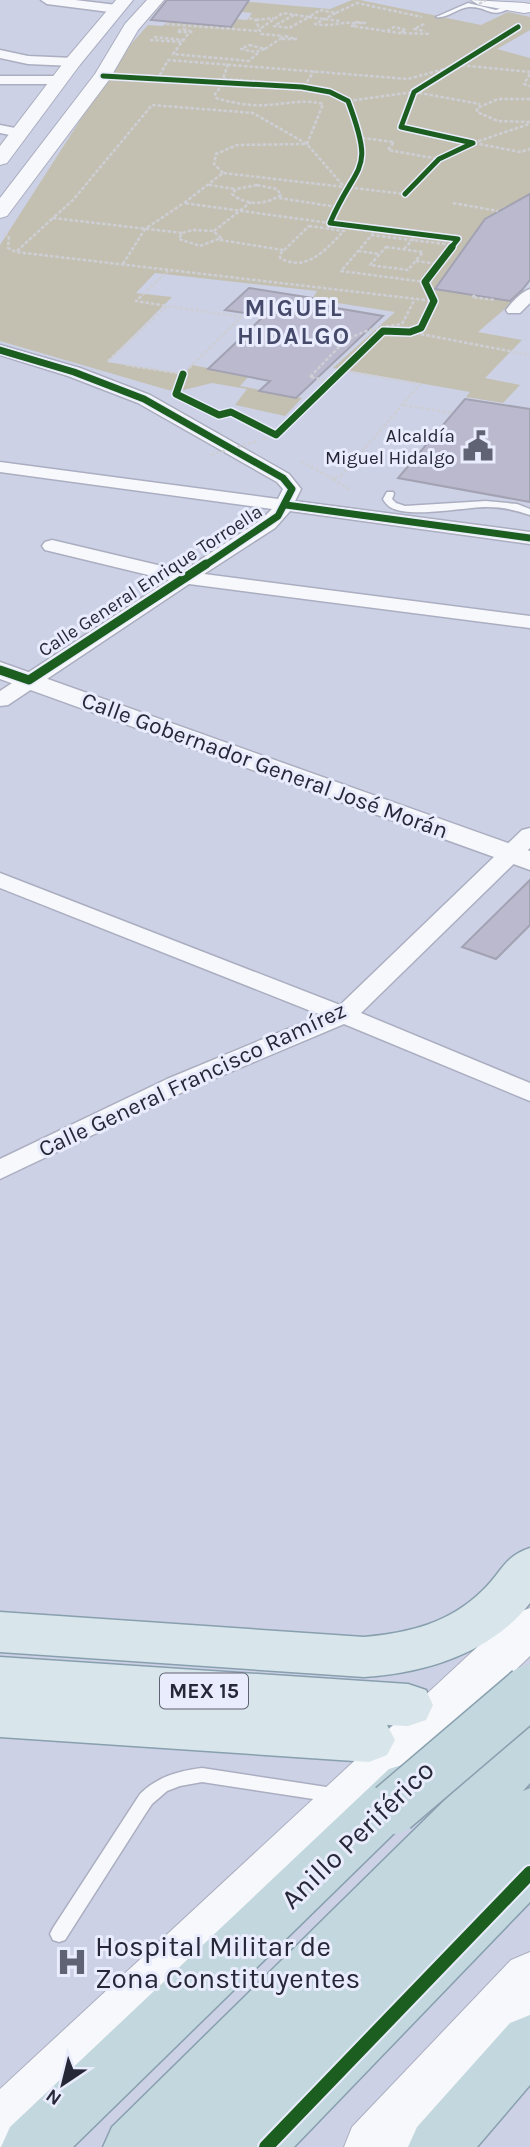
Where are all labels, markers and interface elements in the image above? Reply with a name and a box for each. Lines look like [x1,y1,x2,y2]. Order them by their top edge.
district label: MIGUEL HIDALGO [237,294,351,350]
place label: Alcaldía Miguel Hidalgo [325,425,455,469]
public building icon: Alcaldía Miguel Hidalgo [461,429,495,463]
street label: Calle General Enrique Torroella [35,500,267,662]
street label: Calle Gobernador General José Morán [78,686,452,844]
street label: Calle General Francisco Ramírez [34,996,350,1163]
road number: MEX 15 [160,1674,248,1708]
street label: Anillo Periférico [274,1753,441,1916]
place label: Hospital Militar de Zona Constituyentes [95,1930,360,1995]
hospital icon: Hospital Militar de Zona Constituyentes [55,1945,89,1979]
north arrow [28,2049,98,2119]
text: N [42,2084,66,2110]

